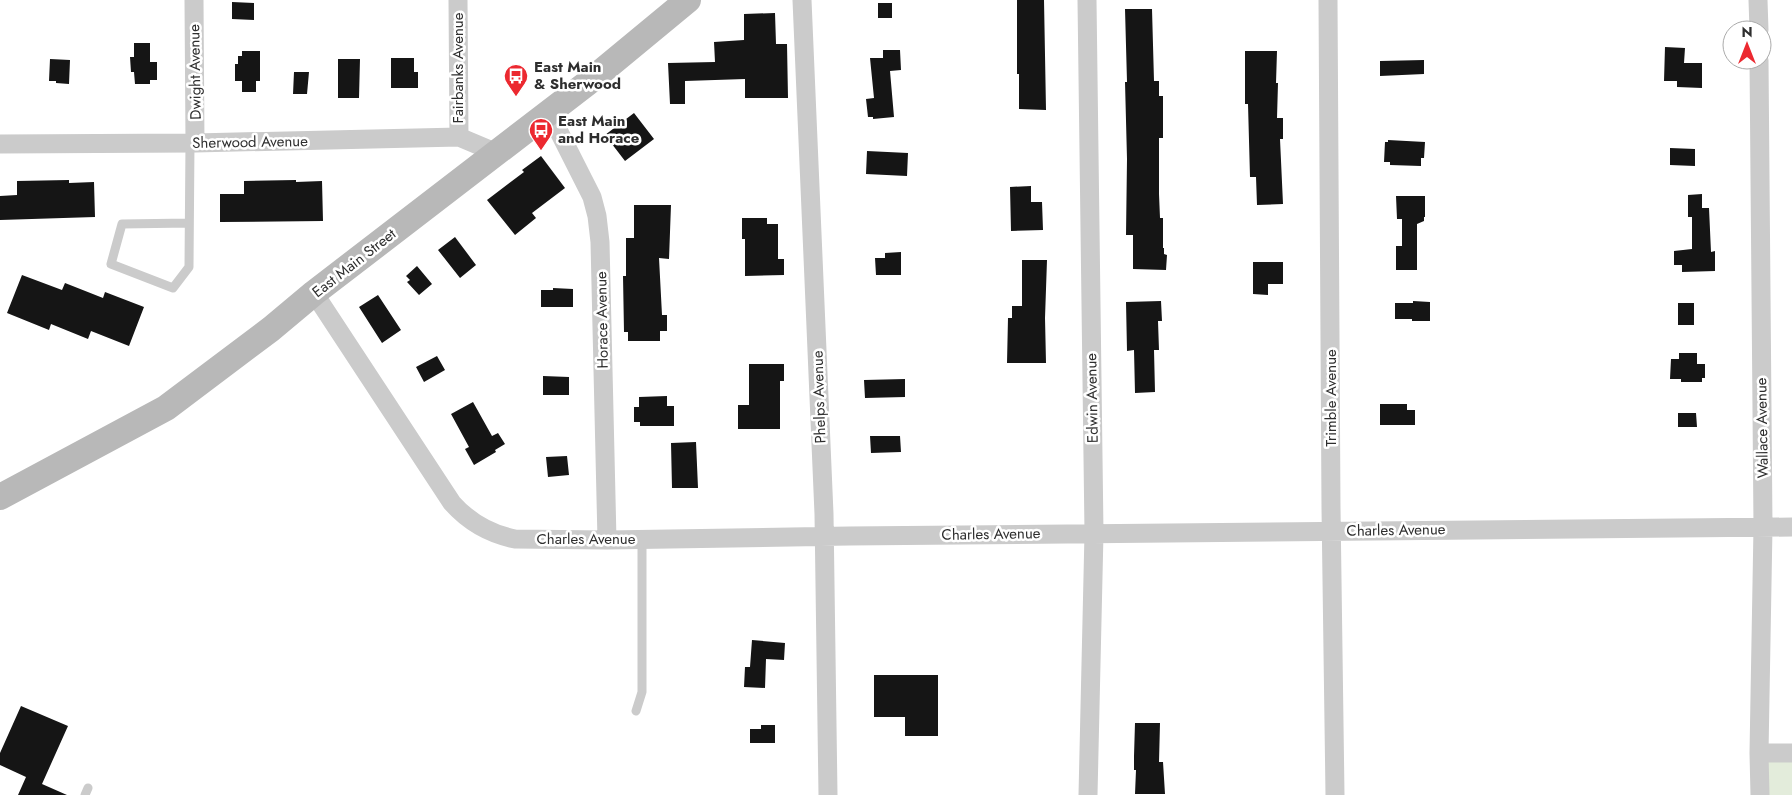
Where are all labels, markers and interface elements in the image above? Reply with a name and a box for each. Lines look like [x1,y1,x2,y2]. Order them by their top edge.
street label: Fairbanks Avenue [447,12,469,123]
north arrow [1722,20,1772,70]
text: N [1741,22,1753,42]
street label: Dwight Avenue [183,24,207,120]
place label: East Main & Sherwood [534,56,621,95]
bus stop icon: East Main & Sherwood [503,63,529,97]
place label: East Main and Horace [558,110,640,149]
bus stop icon: East Main and Horace [528,117,554,151]
street label: Sherwood Avenue [192,130,308,154]
street label: East Main Street [307,223,401,303]
street label: Horace Avenue [590,271,614,369]
street label: Trimble Avenue [1320,349,1342,447]
street label: Phelps Avenue [806,350,832,444]
street label: Edwin Avenue [1080,353,1104,443]
street label: Wallace Avenue [1750,377,1774,479]
street label: Charles Avenue [1346,518,1446,542]
street label: Charles Avenue [941,522,1041,546]
street label: Charles Avenue [537,528,636,550]

